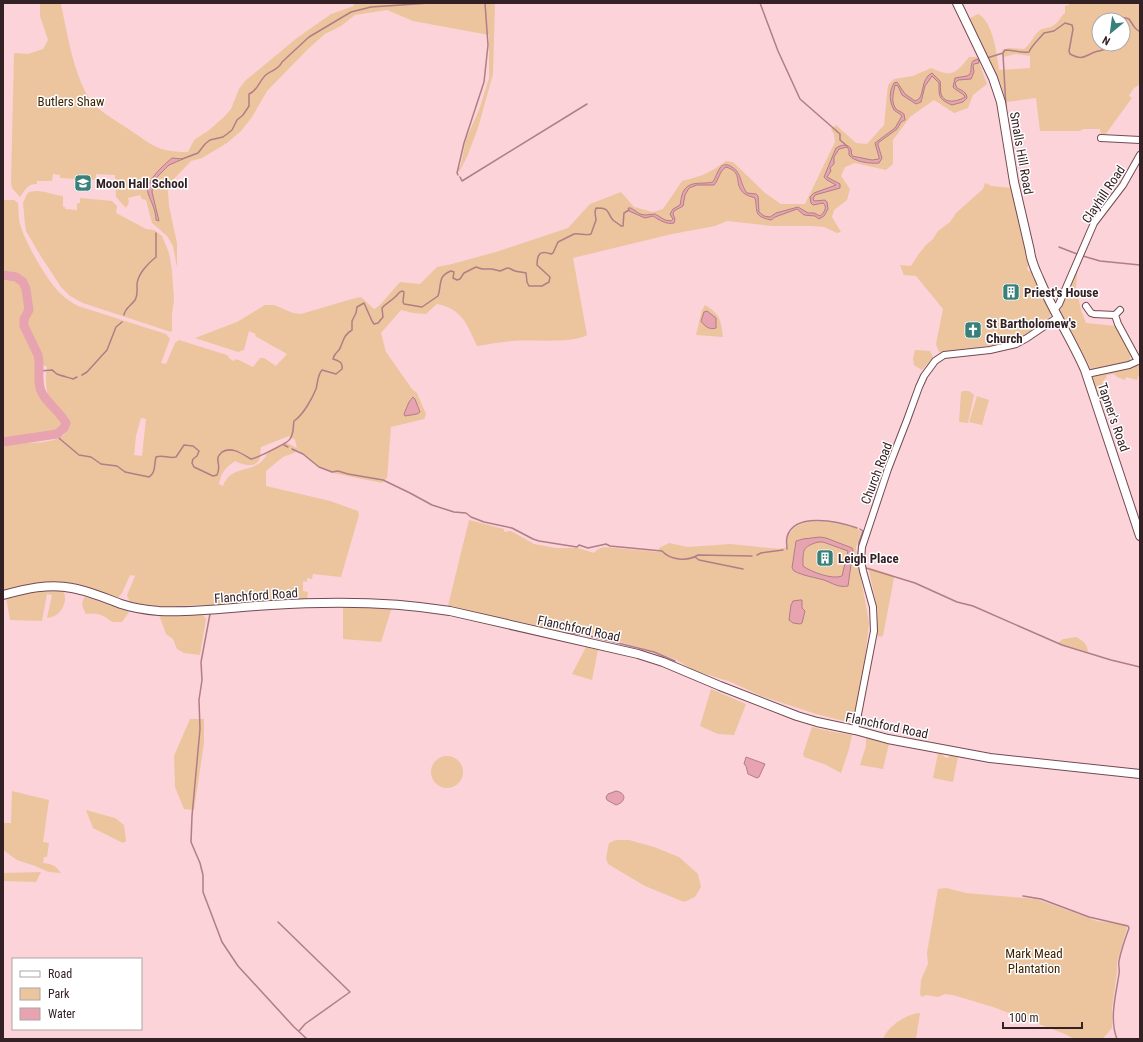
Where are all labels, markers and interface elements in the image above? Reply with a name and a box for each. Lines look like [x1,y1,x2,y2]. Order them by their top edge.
north arrow [1091,12,1131,52]
text: N [1100,33,1112,48]
park label: Butlers Shaw [38,94,105,109]
street label: Smalls Hill Road [1007,111,1036,196]
street label: Clayhill Road [1079,163,1128,226]
school or university icon: Moon Hall School [73,173,93,193]
place label: Moon Hall School [96,176,187,191]
building icon: Priest's House [1001,282,1021,302]
place label: Priest's House [1024,285,1098,300]
place label: St Bartholomew's Church [986,316,1076,346]
church icon: St Bartholomew's Church [963,320,983,340]
street label: Tapner's Road [1095,381,1132,454]
street label: Church Road [858,440,895,506]
building icon: Leigh Place [815,548,835,568]
place label: Leigh Place [838,551,899,566]
street label: Flanchford Road [214,585,298,606]
street label: Flanchford Road [536,612,622,645]
street label: Flanchford Road [844,709,930,742]
park label: Mark Mead Plantation [1005,946,1063,976]
legend [12,958,142,1030]
text: Road [48,967,72,981]
text: Park [48,987,70,1001]
scale bar [1003,1004,1082,1030]
text: Water [48,1007,76,1021]
text: 100 m [1009,1011,1039,1025]

